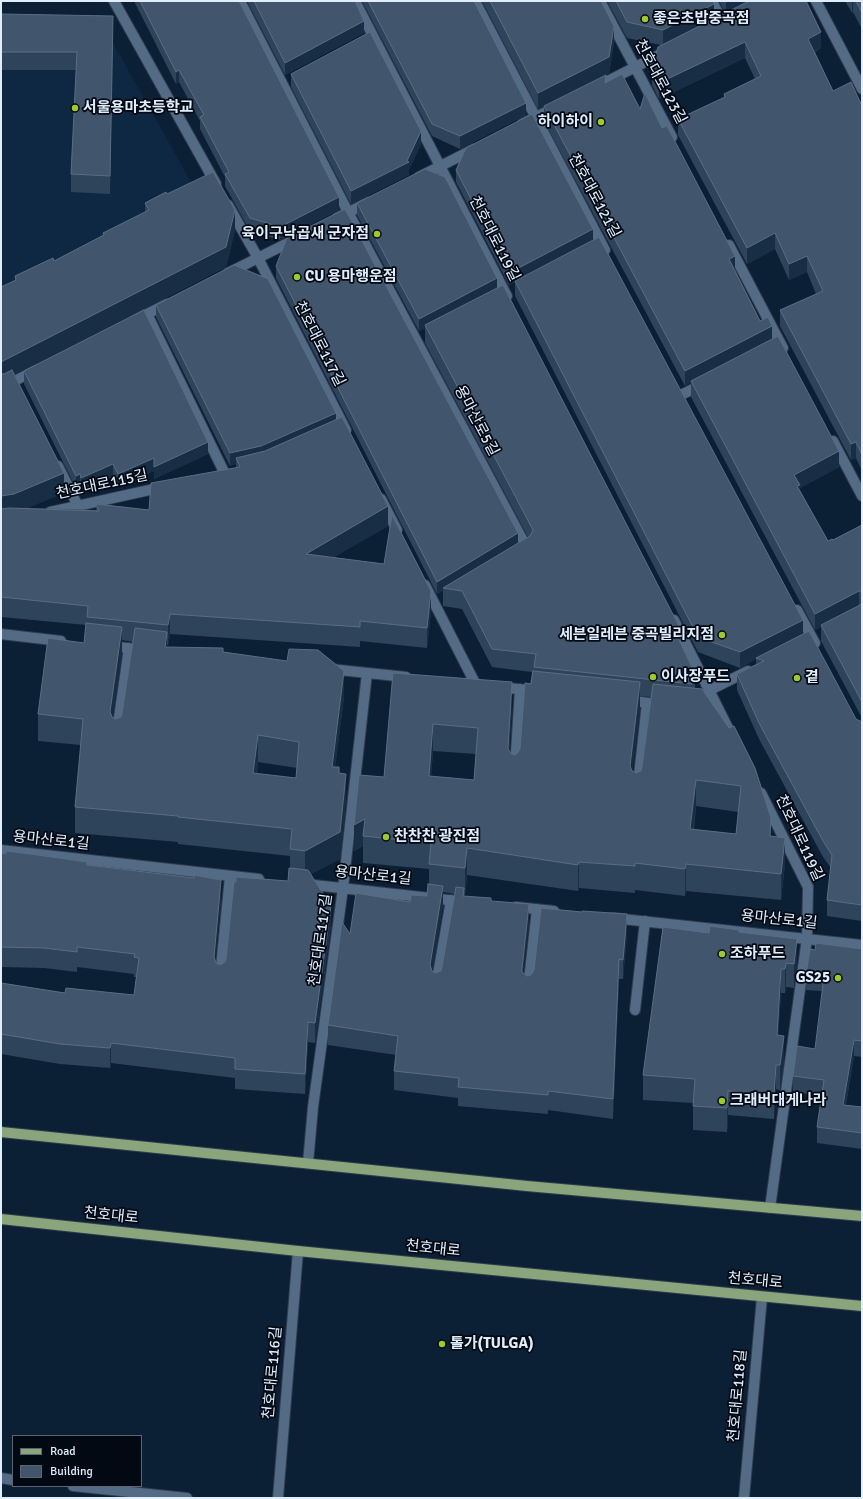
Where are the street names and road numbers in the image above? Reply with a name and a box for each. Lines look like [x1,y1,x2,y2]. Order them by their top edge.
street label: 천호대로123길 [630,37,690,127]
street label: 천호대로121길 [564,151,624,241]
street label: 천호대로119길 [465,193,523,285]
street label: 천호대로117길 [290,298,348,390]
street label: 용마산로5길 [450,383,502,459]
street label: 천호대로115길 [54,466,150,504]
street label: 천호대로119길 [771,792,827,884]
street label: 용마산로1길 [12,828,90,854]
street label: 용마산로1길 [334,863,412,889]
street label: 천호대로117길 [306,893,336,987]
street label: 용마산로1길 [740,907,818,933]
street label: 천호대로 [83,1204,139,1228]
street label: 천호대로 [405,1237,461,1261]
street label: 천호대로 [727,1270,783,1292]
street label: 천호대로116길 [260,1326,286,1420]
street label: 천호대로118길 [725,1349,751,1443]

